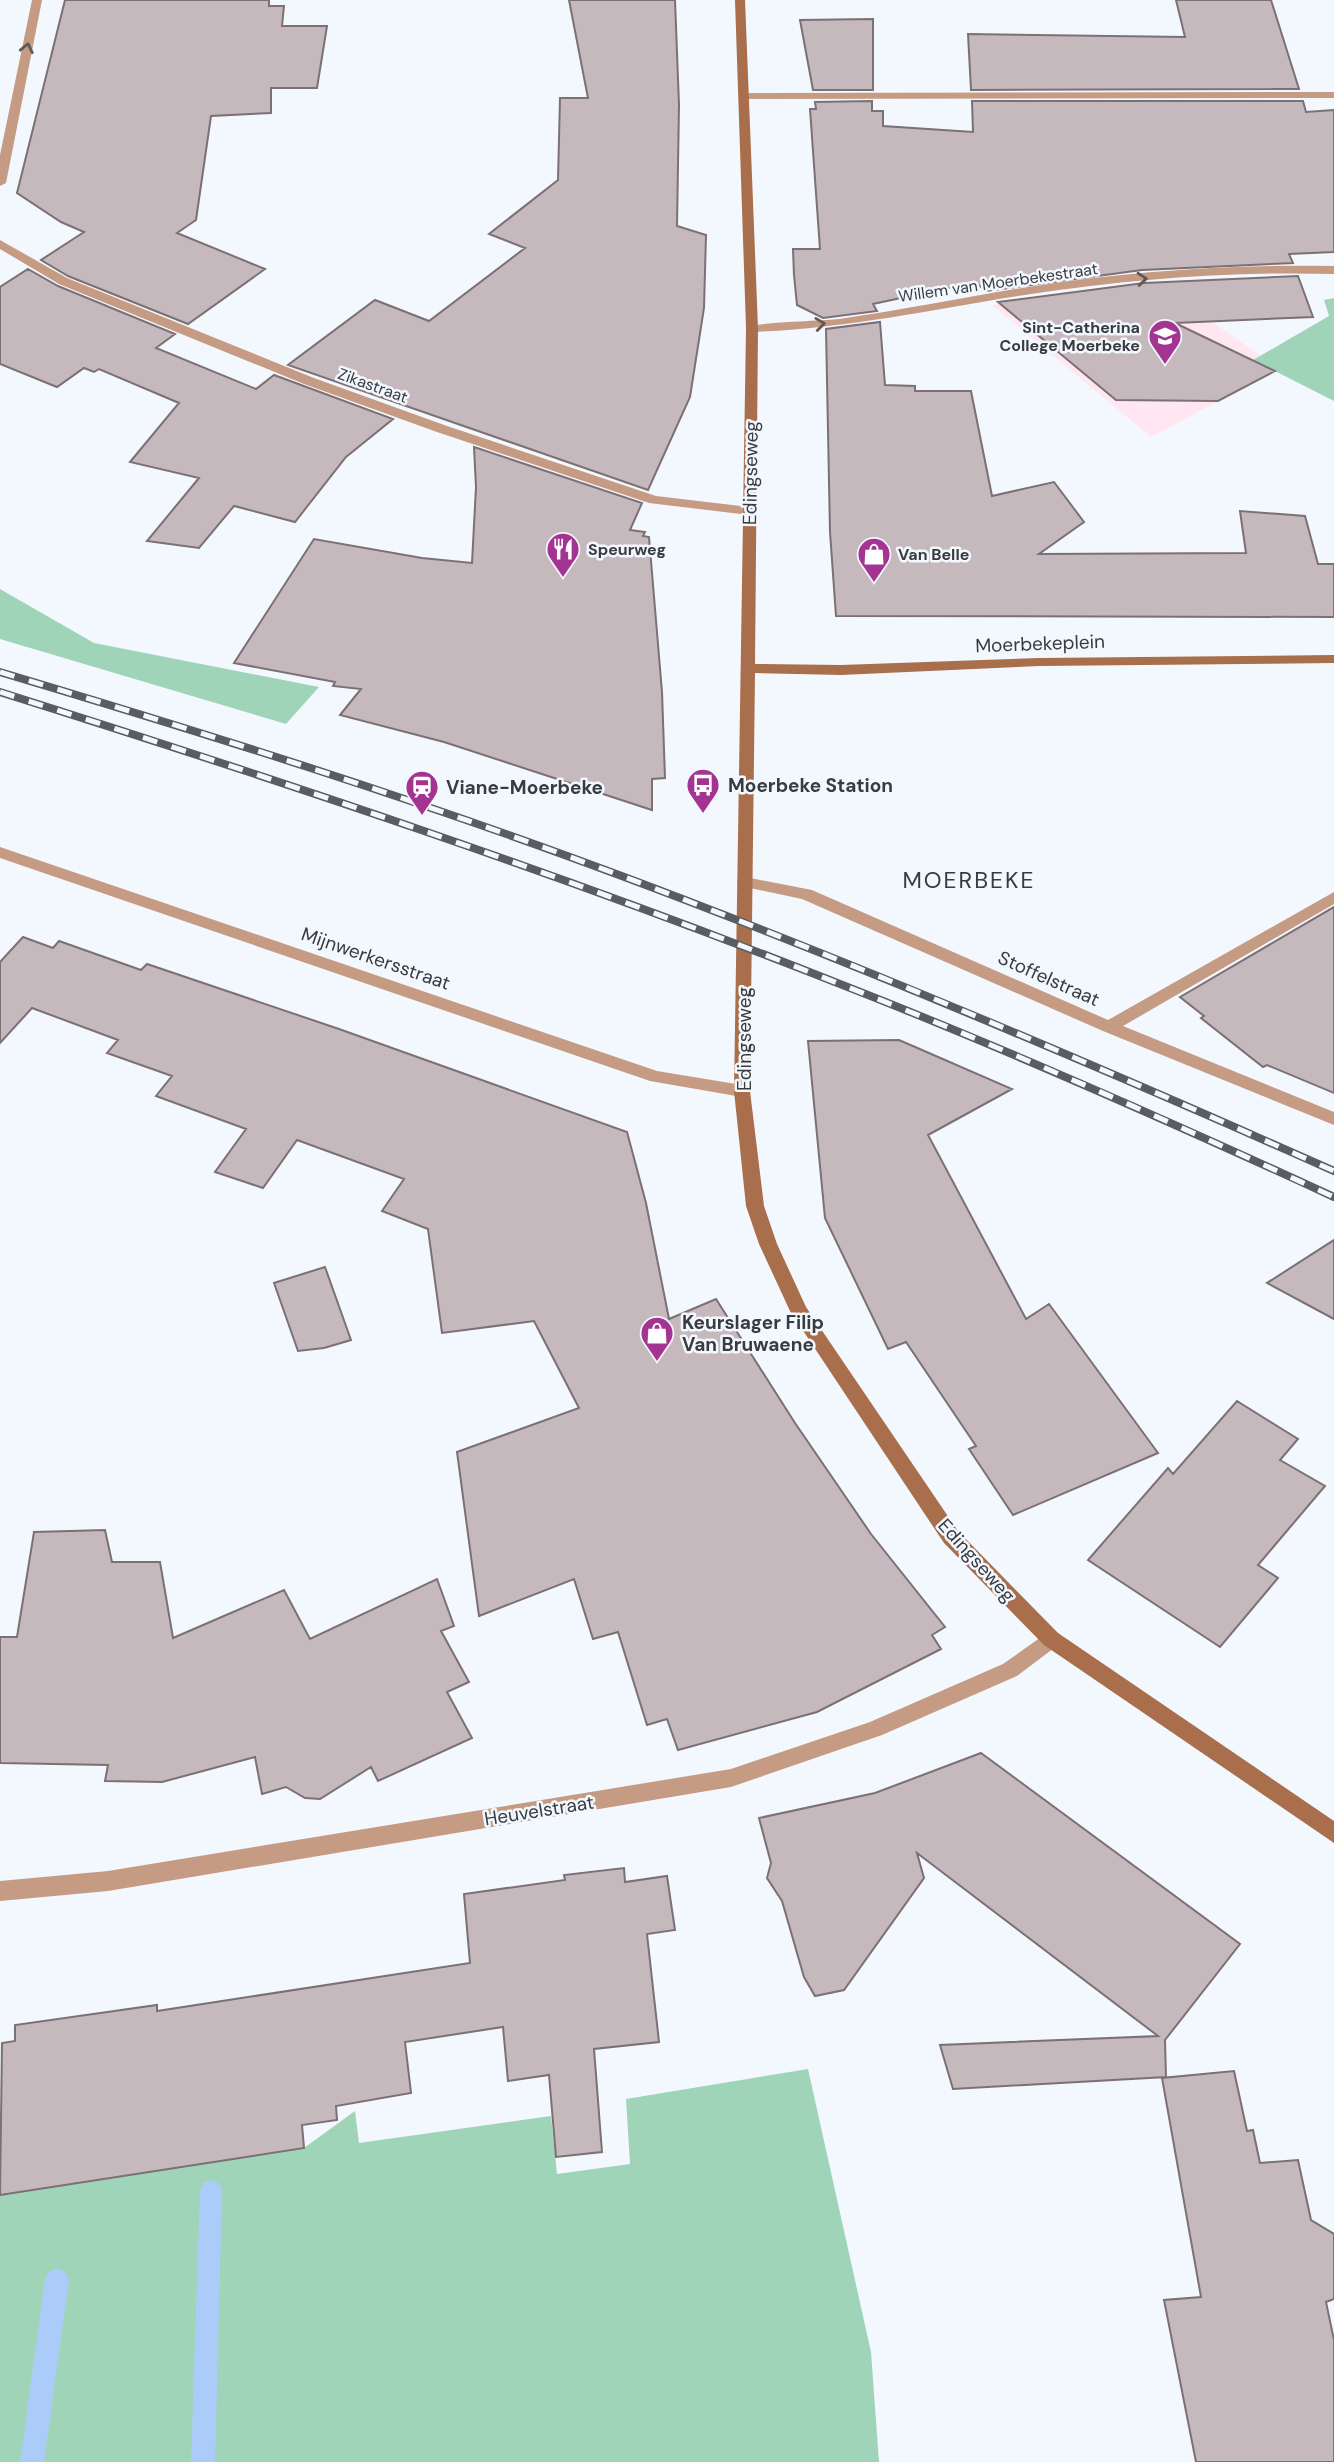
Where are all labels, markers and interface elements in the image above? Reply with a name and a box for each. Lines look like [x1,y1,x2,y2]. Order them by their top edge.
one-way arrow [18,42,33,54]
street label: Willem van Moerbekestraat [897,258,1099,307]
one-way arrow [1137,272,1148,287]
one-way arrow [814,316,825,331]
place label: Sint-Catherina College Moerbeke [999,317,1140,356]
school or university icon: Sint-Catherina College Moerbeke [1146,317,1184,366]
street label: Zikastraat [335,363,410,408]
street label: Edingseweg [737,420,764,525]
restaurant icon: Speurweg [544,530,582,579]
shop icon: Van Belle [855,535,893,584]
place label: Speurweg [588,539,666,560]
place label: Van Belle [898,544,969,565]
street label: Moerbekeplein [975,629,1105,658]
bus stop icon: Moerbeke Station [684,766,722,815]
station icon: Viane-Moerbeke [403,768,441,817]
place label: Moerbeke Station [728,773,893,798]
place label: Viane-Moerbeke [446,775,603,800]
district label: MOERBEKE [902,865,1036,895]
street label: Mijnwerkersstraat [298,921,454,996]
street label: Stoffelstraat [994,945,1103,1012]
street label: Edingseweg [732,987,757,1091]
place label: Keurslager Filip Van Bruwaene [682,1310,824,1357]
shop icon: Keurslager Filip Van Bruwaene [638,1314,676,1363]
street label: Edingseweg [932,1513,1021,1608]
street label: Heuvelstraat [482,1789,596,1831]

